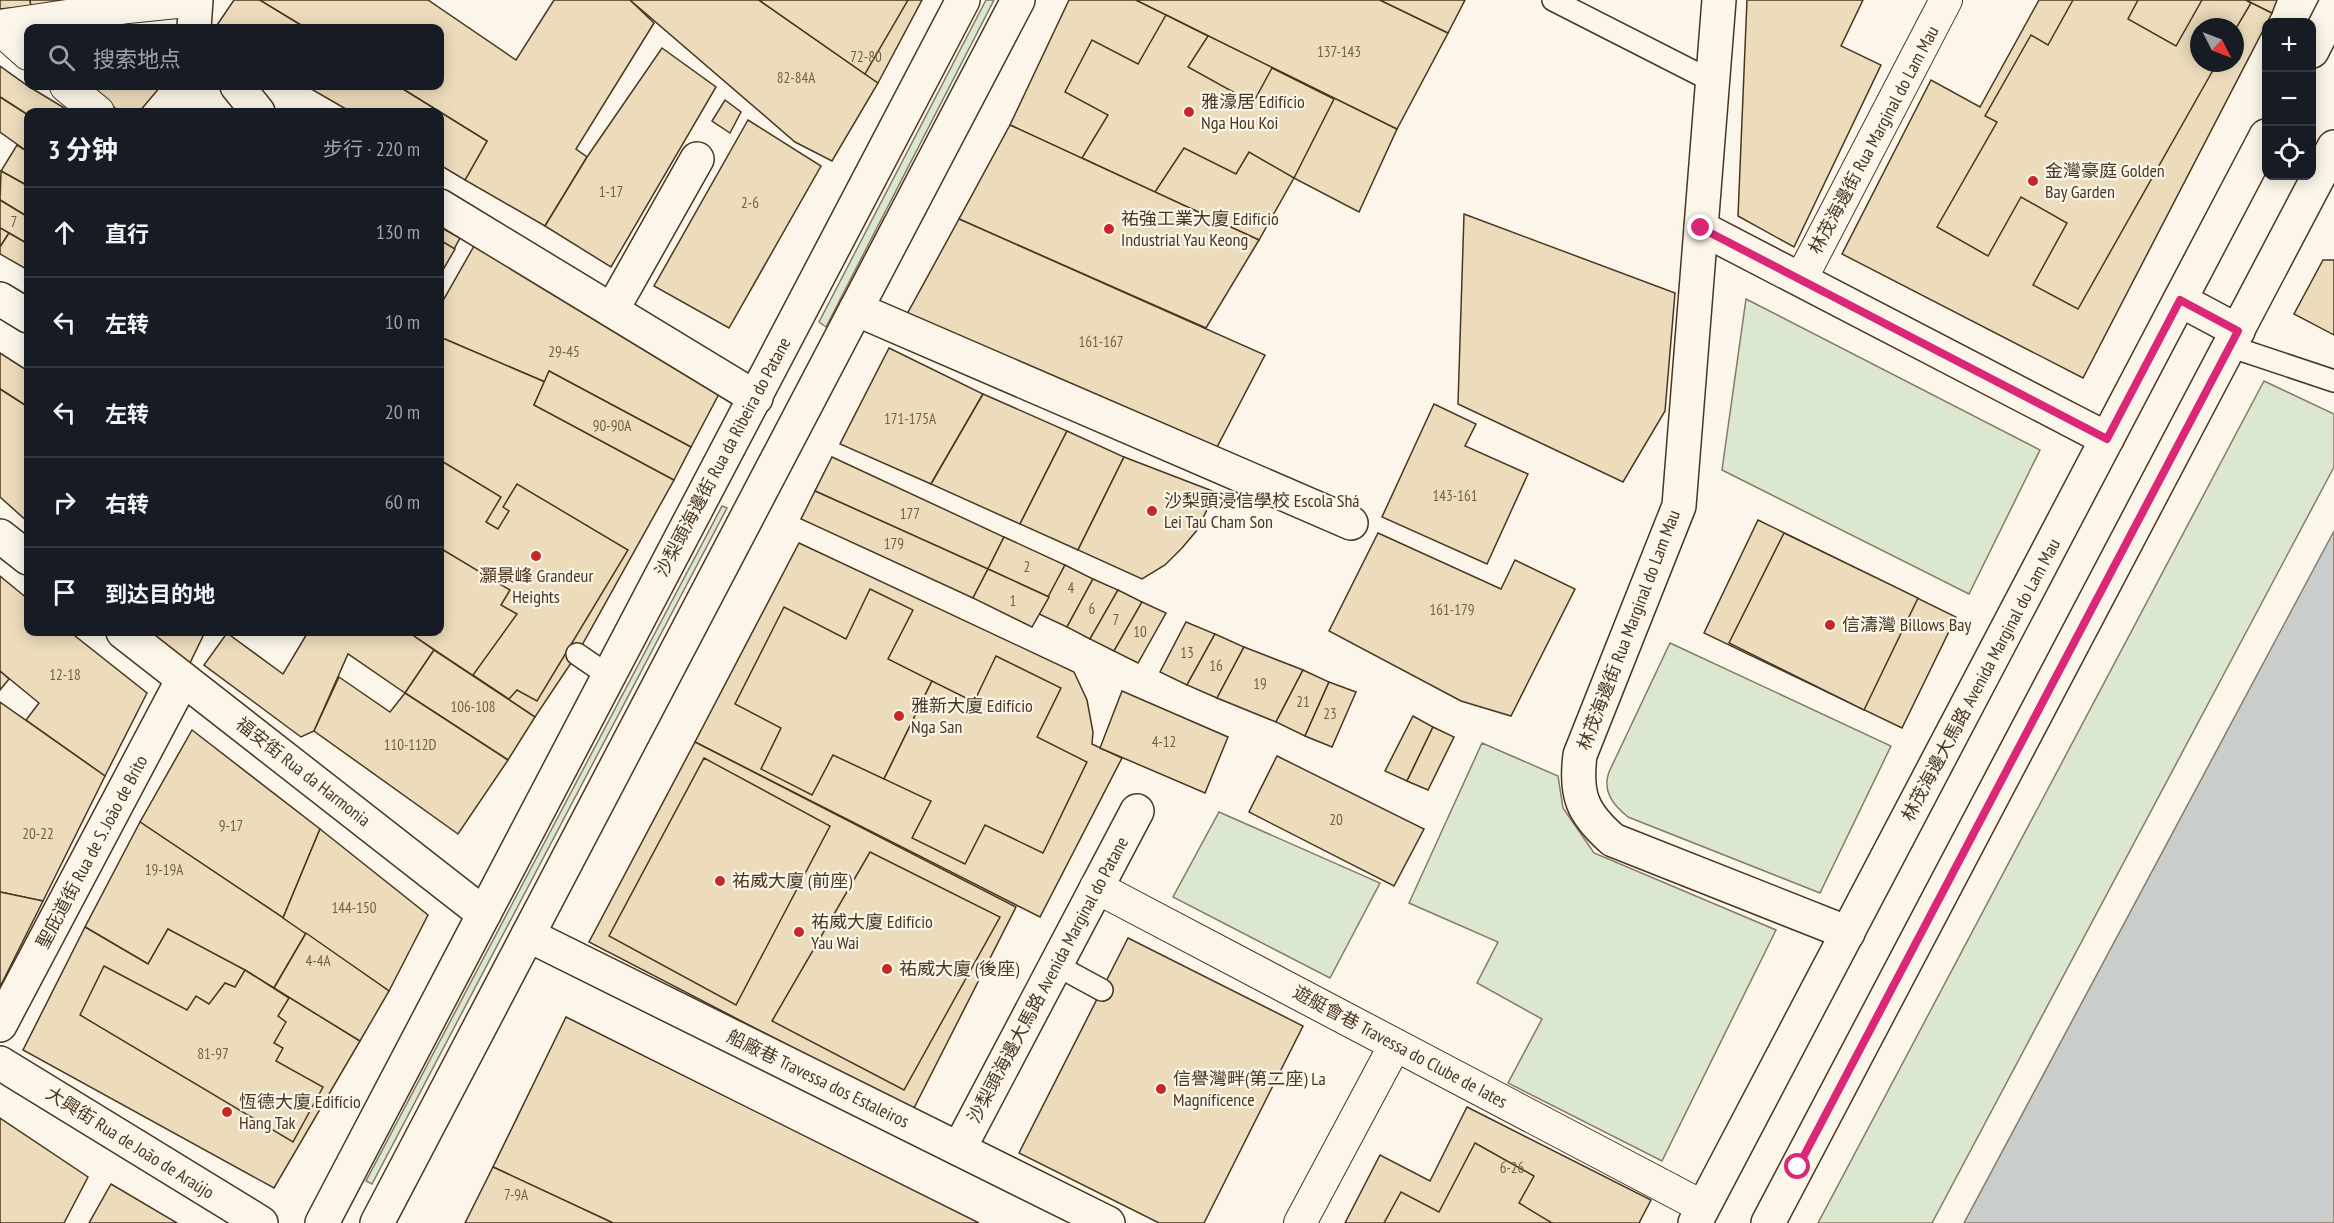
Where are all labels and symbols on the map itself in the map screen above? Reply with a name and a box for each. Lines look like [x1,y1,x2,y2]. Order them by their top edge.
north arrow [2190,18,2244,72]
street label: 林茂海邊街 Rua Marginal do Lam Mau [1803,22,1944,258]
house number: 137-143 [1317,42,1361,61]
house number: 72-80 [850,47,882,66]
house number: 82-84A [777,68,816,87]
place label: 雅濠居 Edifício Nga Hou Koi [1201,90,1305,134]
marker: 雅濠居 Edifício Nga Hou Koi [1182,105,1196,119]
place label: 金灣豪庭 Golden Bay Garden [2045,159,2165,203]
marker: 金灣豪庭 Golden Bay Garden [2026,174,2040,188]
house number: 1-17 [599,182,623,201]
house number: 2-6 [741,193,759,212]
place label: 祐強工業大廈 Edifício Industrial Yau Keong [1121,207,1279,251]
house number: 7 [11,212,17,231]
route end [1687,214,1713,240]
marker: 祐強工業大廈 Edifício Industrial Yau Keong [1102,222,1116,236]
house number: 161-167 [1079,332,1123,351]
street label: 沙梨頭海邊街 Rua da Ribeira do Patane [650,333,795,580]
house number: 29-45 [548,342,580,361]
house number: 171-175A [884,409,937,428]
house number: 90-90A [593,416,632,435]
house number: 143-161 [1433,486,1477,505]
place label: 沙梨頭浸信學校 Escola Shá Lei Tau Cham Son [1164,489,1360,533]
house number: 177 [900,504,920,523]
marker: 沙梨頭浸信學校 Escola Shá Lei Tau Cham Son [1145,504,1159,518]
street label: 林茂海邊街 Rua Marginal do Lam Mau [1572,506,1685,753]
house number: 179 [884,534,904,553]
street label: 林茂海邊大馬路 Avenida Marginal do Lam Mau [1896,534,2065,825]
marker: 灝景峰 Grandeur Heights [529,549,543,563]
house number: 2 [1024,557,1030,576]
place label: 灝景峰 Grandeur Heights [479,564,593,608]
house number: 4 [1068,578,1075,597]
house number: 1 [1010,591,1016,610]
house number: 6 [1089,599,1096,618]
house number: 161-179 [1430,600,1474,619]
house number: 7 [1113,610,1119,629]
place label: 信濤灣 Billows Bay [1842,613,1971,636]
marker: 信濤灣 Billows Bay [1823,618,1837,632]
house number: 10 [1133,622,1147,641]
house number: 13 [1180,643,1194,662]
house number: 16 [1209,656,1223,675]
house number: 12-18 [49,665,81,684]
house number: 19 [1253,674,1267,693]
house number: 21 [1296,692,1310,711]
place label: 雅新大廈 Edifício Nga San [911,694,1033,738]
house number: 106-108 [451,697,495,716]
house number: 23 [1323,704,1337,723]
marker: 雅新大廈 Edifício Nga San [892,709,906,723]
street label: 福安街 Rua da Harmonia [231,712,375,831]
house number: 4-12 [1152,732,1176,751]
house number: 110-112D [384,735,436,754]
street label: 聖庇道街 Rua de S. João de Brito [31,751,152,952]
house number: 20 [1329,810,1343,829]
house number: 9-17 [219,816,243,835]
house number: 20-22 [22,824,54,843]
street label: 沙梨頭海邊大馬路 Avenida Marginal do Patane [962,833,1133,1127]
house number: 19-19A [145,860,184,879]
place label: 祐威大廈 (前座) [732,869,853,892]
marker: 祐威大廈 (前座) [713,874,727,888]
house number: 144-150 [332,898,377,917]
place label: 祐威大廈 Edifício Yau Wai [811,910,933,954]
marker: 祐威大廈 Edifício Yau Wai [792,925,806,939]
house number: 4-4A [306,951,331,970]
place label: 祐威大廈 (後座) [899,957,1020,980]
marker: 祐威大廈 (後座) [880,962,894,976]
street label: 遊艇會巷 Travessa do Clube de Iates [1289,980,1511,1113]
street label: 船廠巷 Travessa dos Estaleiros [723,1024,913,1133]
house number: 81-97 [197,1044,229,1063]
place label: 信譽灣畔(第二座) La Magnífícence [1173,1067,1326,1111]
street label: 大興街 Rua de João de Araújo [42,1081,219,1204]
marker: 信譽灣畔(第二座) La Magnífícence [1154,1082,1168,1096]
place label: 恆德大廈 Edifício Hang Tak [239,1090,361,1134]
marker: 恆德大廈 Edifício Hang Tak [220,1105,234,1119]
route start [1784,1153,1810,1179]
house number: 6-26 [1500,1158,1525,1177]
house number: 7-9A [504,1185,529,1204]

